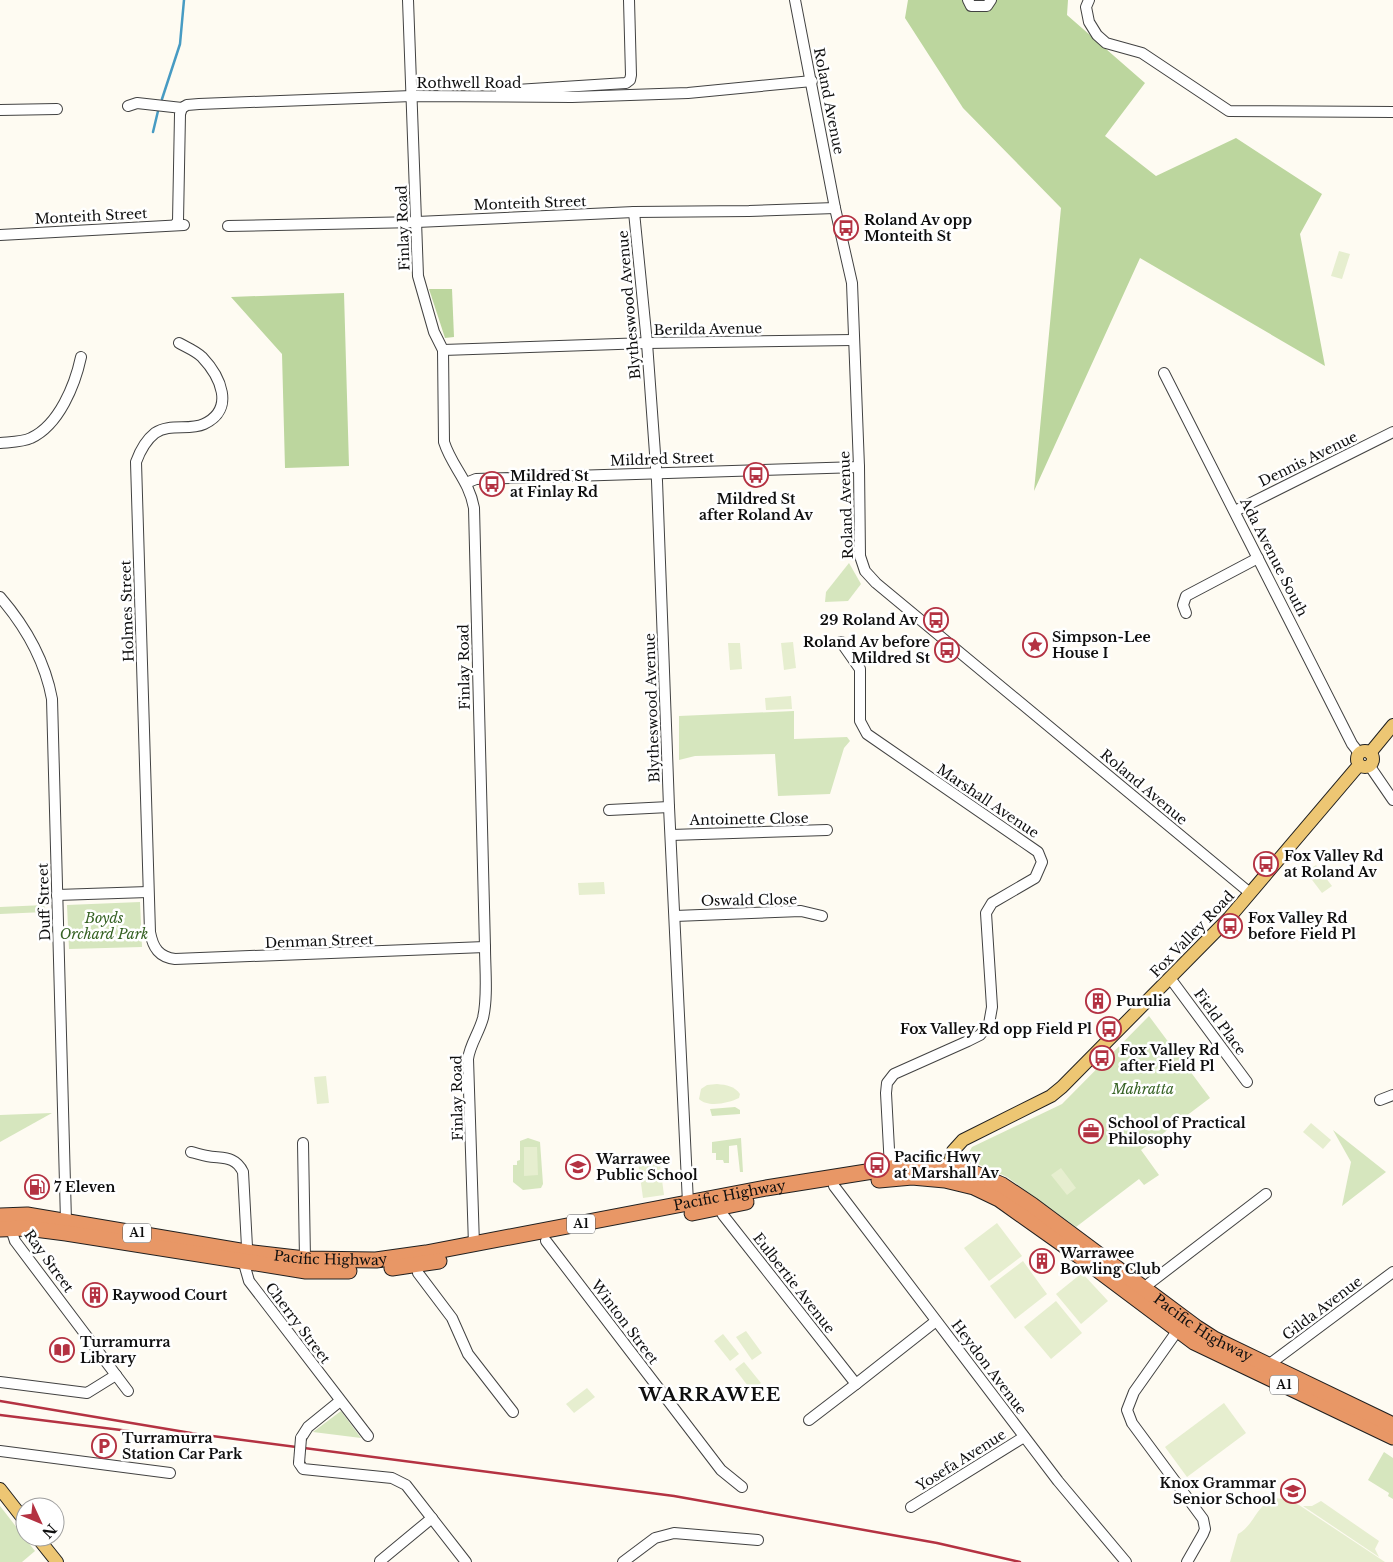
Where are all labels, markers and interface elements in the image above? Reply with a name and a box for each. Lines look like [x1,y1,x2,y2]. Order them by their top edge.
street label: Roland Avenue [810,46,848,156]
street label: Rothwell Road [417,74,522,92]
street label: Finlay Road [392,184,413,271]
street label: Monteith Street [473,192,587,214]
street label: Monteith Street [34,204,149,228]
place label: Roland Av opp Monteith St [864,211,972,245]
bus stop icon: Roland Av opp Monteith St [833,215,859,241]
street label: Blytheswood Avenue [614,230,644,380]
street label: Berilda Avenue [654,319,762,339]
street label: Dennis Avenue [1256,427,1360,491]
street label: Mildred Street [610,448,715,470]
street label: Roland Avenue [835,451,857,559]
bus stop icon: Mildred St after Roland Av [743,462,769,488]
place label: Mildred St at Finlay Rd [510,467,598,501]
bus stop icon: Mildred St at Finlay Rd [479,471,505,497]
place label: Mildred St after Roland Av [699,490,813,524]
street label: Ada Avenue South [1236,494,1312,620]
street label: Holmes Street [116,559,138,662]
bus stop icon: 29 Roland Av [923,607,949,633]
place label: 29 Roland Av [820,611,918,629]
street label: Finlay Road [454,624,474,710]
place label: Simpson-Lee House I [1052,628,1151,662]
place icon: Simpson-Lee House I [1022,632,1048,658]
street label: Blytheswood Avenue [640,633,664,783]
place label: Roland Av before Mildred St [803,633,931,667]
bus stop icon: Roland Av before Mildred St [934,637,960,663]
street label: Roland Avenue [1097,745,1191,829]
street label: Marshall Avenue [934,760,1042,842]
street label: Antoinette Close [688,809,809,829]
place label: Fox Valley Rd at Roland Av [1284,847,1384,881]
bus stop icon: Fox Valley Rd at Roland Av [1253,851,1279,877]
street label: Duff Street [34,862,54,941]
street label: Fox Valley Road [1146,887,1238,981]
street label: Oswald Close [701,890,797,910]
park label: Boyds Orchard Park [60,909,148,943]
place label: Fox Valley Rd before Field Pl [1247,909,1356,943]
bus stop icon: Fox Valley Rd before Field Pl [1217,913,1243,939]
street label: Denman Street [264,930,374,952]
street label: Field Place [1190,985,1250,1059]
building icon: Purulia [1085,988,1111,1014]
place label: Purulia [1116,992,1171,1010]
bus stop icon: Fox Valley Rd opp Field Pl [1096,1016,1122,1042]
place label: Fox Valley Rd opp Field Pl [900,1020,1092,1038]
place label: Fox Valley Rd after Field Pl [1120,1041,1220,1075]
bus stop icon: Fox Valley Rd after Field Pl [1089,1045,1115,1071]
street label: Finlay Road [447,1055,467,1141]
park label: Mahratta [1111,1080,1174,1098]
place label: School of Practical Philosophy [1108,1114,1246,1148]
office icon: School of Practical Philosophy [1078,1118,1104,1144]
place label: Pacific Hwy at Marshall Av [894,1148,999,1182]
place label: Warrawee Public School [595,1150,698,1184]
bus stop icon: Pacific Hwy at Marshall Av [864,1152,890,1178]
school or university icon: Warrawee Public School [565,1154,591,1180]
fuel station icon: 7 Eleven [24,1174,50,1200]
street label: Pacific Highway [672,1176,787,1215]
place label: 7 Eleven [54,1178,115,1196]
road number: A1 [567,1214,595,1234]
road number: A1 [123,1224,151,1242]
street label: Ray Street [20,1226,78,1296]
street label: Eulbertie Avenue [749,1229,839,1337]
place label: Warrawee Bowling Club [1059,1244,1161,1278]
street label: Pacific Highway [273,1246,389,1269]
building icon: Warrawee Bowling Club [1029,1248,1055,1274]
street label: Gilda Avenue [1279,1272,1365,1344]
street label: Winton Street [587,1275,663,1368]
street label: Cherry Street [262,1279,335,1368]
building icon: Raywood Court [82,1282,108,1308]
place label: Raywood Court [112,1286,228,1304]
street label: Pacific Highway [1150,1290,1256,1365]
street label: Heydon Avenue [947,1316,1031,1418]
place label: Turramurra Library [80,1333,171,1367]
library icon: Turramurra Library [49,1337,75,1363]
road number: A1 [1270,1376,1298,1394]
district label: WARRAWEE [638,1383,781,1406]
street label: Yosefa Avenue [912,1425,1009,1495]
place label: Turramurra Station Car Park [122,1429,243,1463]
parking icon: Turramurra Station Car Park [91,1433,117,1459]
place label: Knox Grammar Senior School [1160,1474,1276,1508]
school or university icon: Knox Grammar Senior School [1280,1478,1306,1504]
north arrow [15,1497,65,1547]
text: N [38,1520,60,1542]

